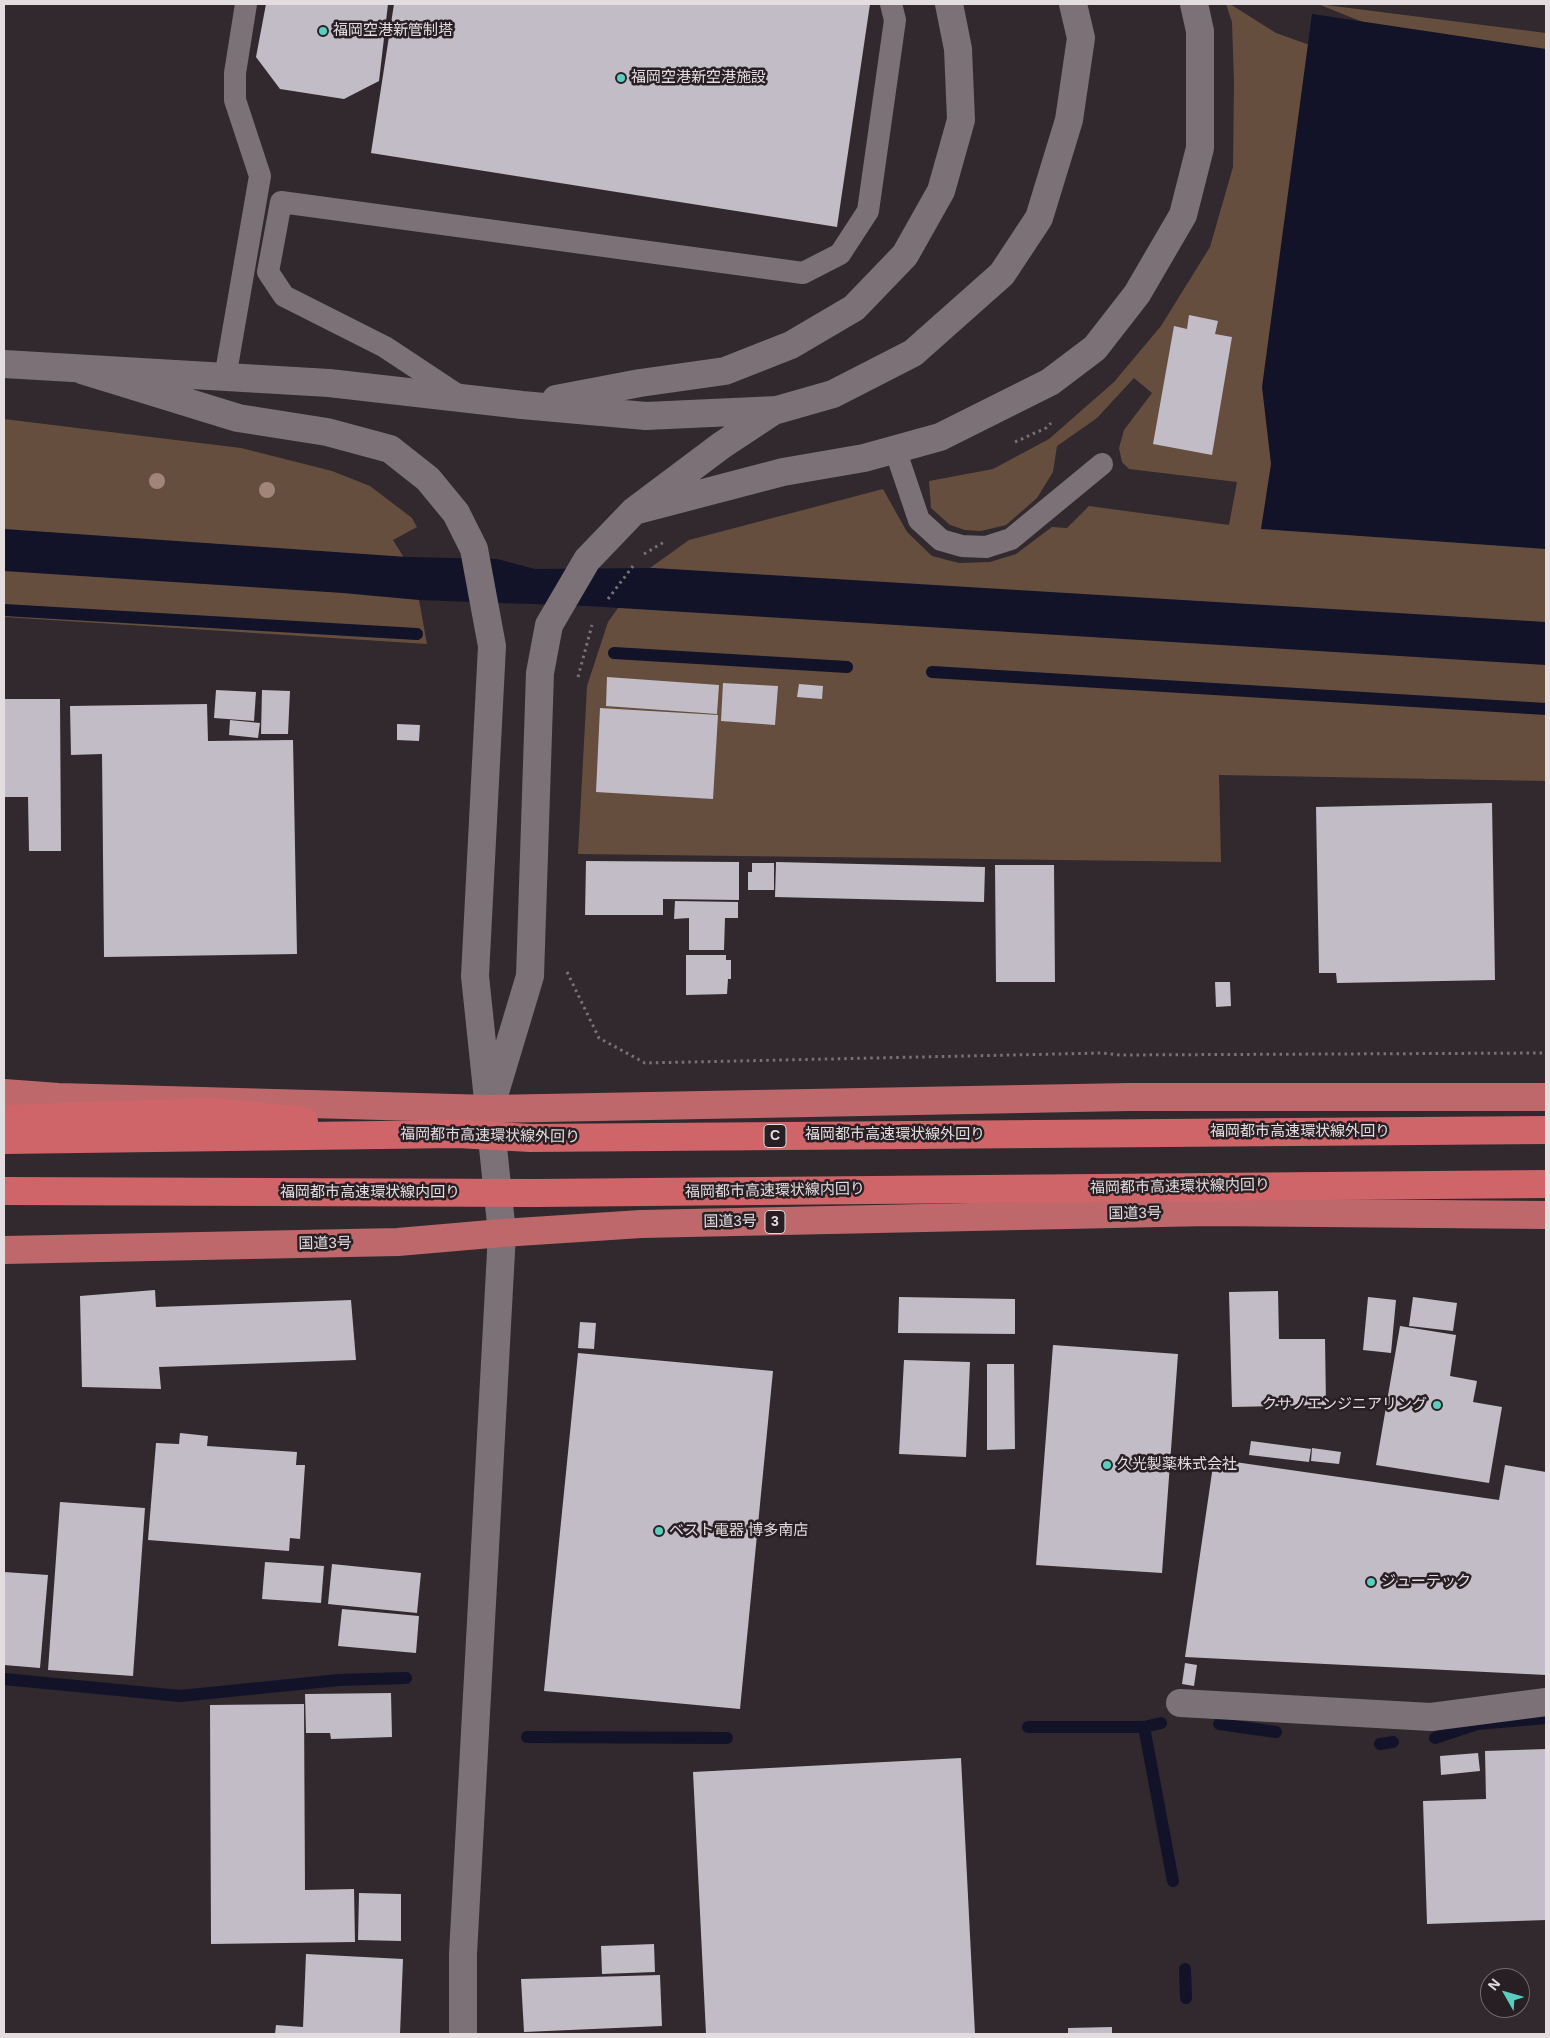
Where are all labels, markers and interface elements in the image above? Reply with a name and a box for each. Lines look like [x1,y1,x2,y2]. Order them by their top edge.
place label: 福岡空港新管制塔 [333,22,453,40]
marker: 福岡空港新管制塔 [317,25,329,37]
place label: 福岡空港新空港施設 [631,69,766,87]
marker: 福岡空港新空港施設 [615,72,627,84]
street label: 福岡都市高速環状線外回り [1210,1123,1390,1141]
road number: C [764,1124,786,1148]
street label: 福岡都市高速環状線外回り [400,1125,580,1147]
street label: 福岡都市高速環状線外回り [805,1126,985,1144]
street label: 福岡都市高速環状線内回り [1090,1176,1270,1198]
street label: 福岡都市高速環状線内回り [685,1180,865,1202]
street label: 福岡都市高速環状線内回り [280,1184,460,1202]
street label: 国道3号 [1108,1205,1162,1223]
road number: 3 [765,1210,785,1234]
street label: 国道3号 [703,1213,757,1231]
street label: 国道3号 [298,1235,352,1253]
place label: クサノエンジニアリング [1262,1396,1427,1414]
marker: クサノエンジニアリング [1431,1399,1443,1411]
place label: 久光製薬株式会社 [1117,1456,1237,1474]
marker: 久光製薬株式会社 [1101,1459,1113,1471]
place label: ベスト電器 博多南店 [669,1522,808,1540]
marker: ベスト電器 博多南店 [653,1525,665,1537]
place label: ジューテック [1381,1573,1471,1591]
marker: ジューテック [1365,1576,1377,1588]
north arrow [1480,1968,1530,2018]
text: N [1485,1975,1503,1993]

